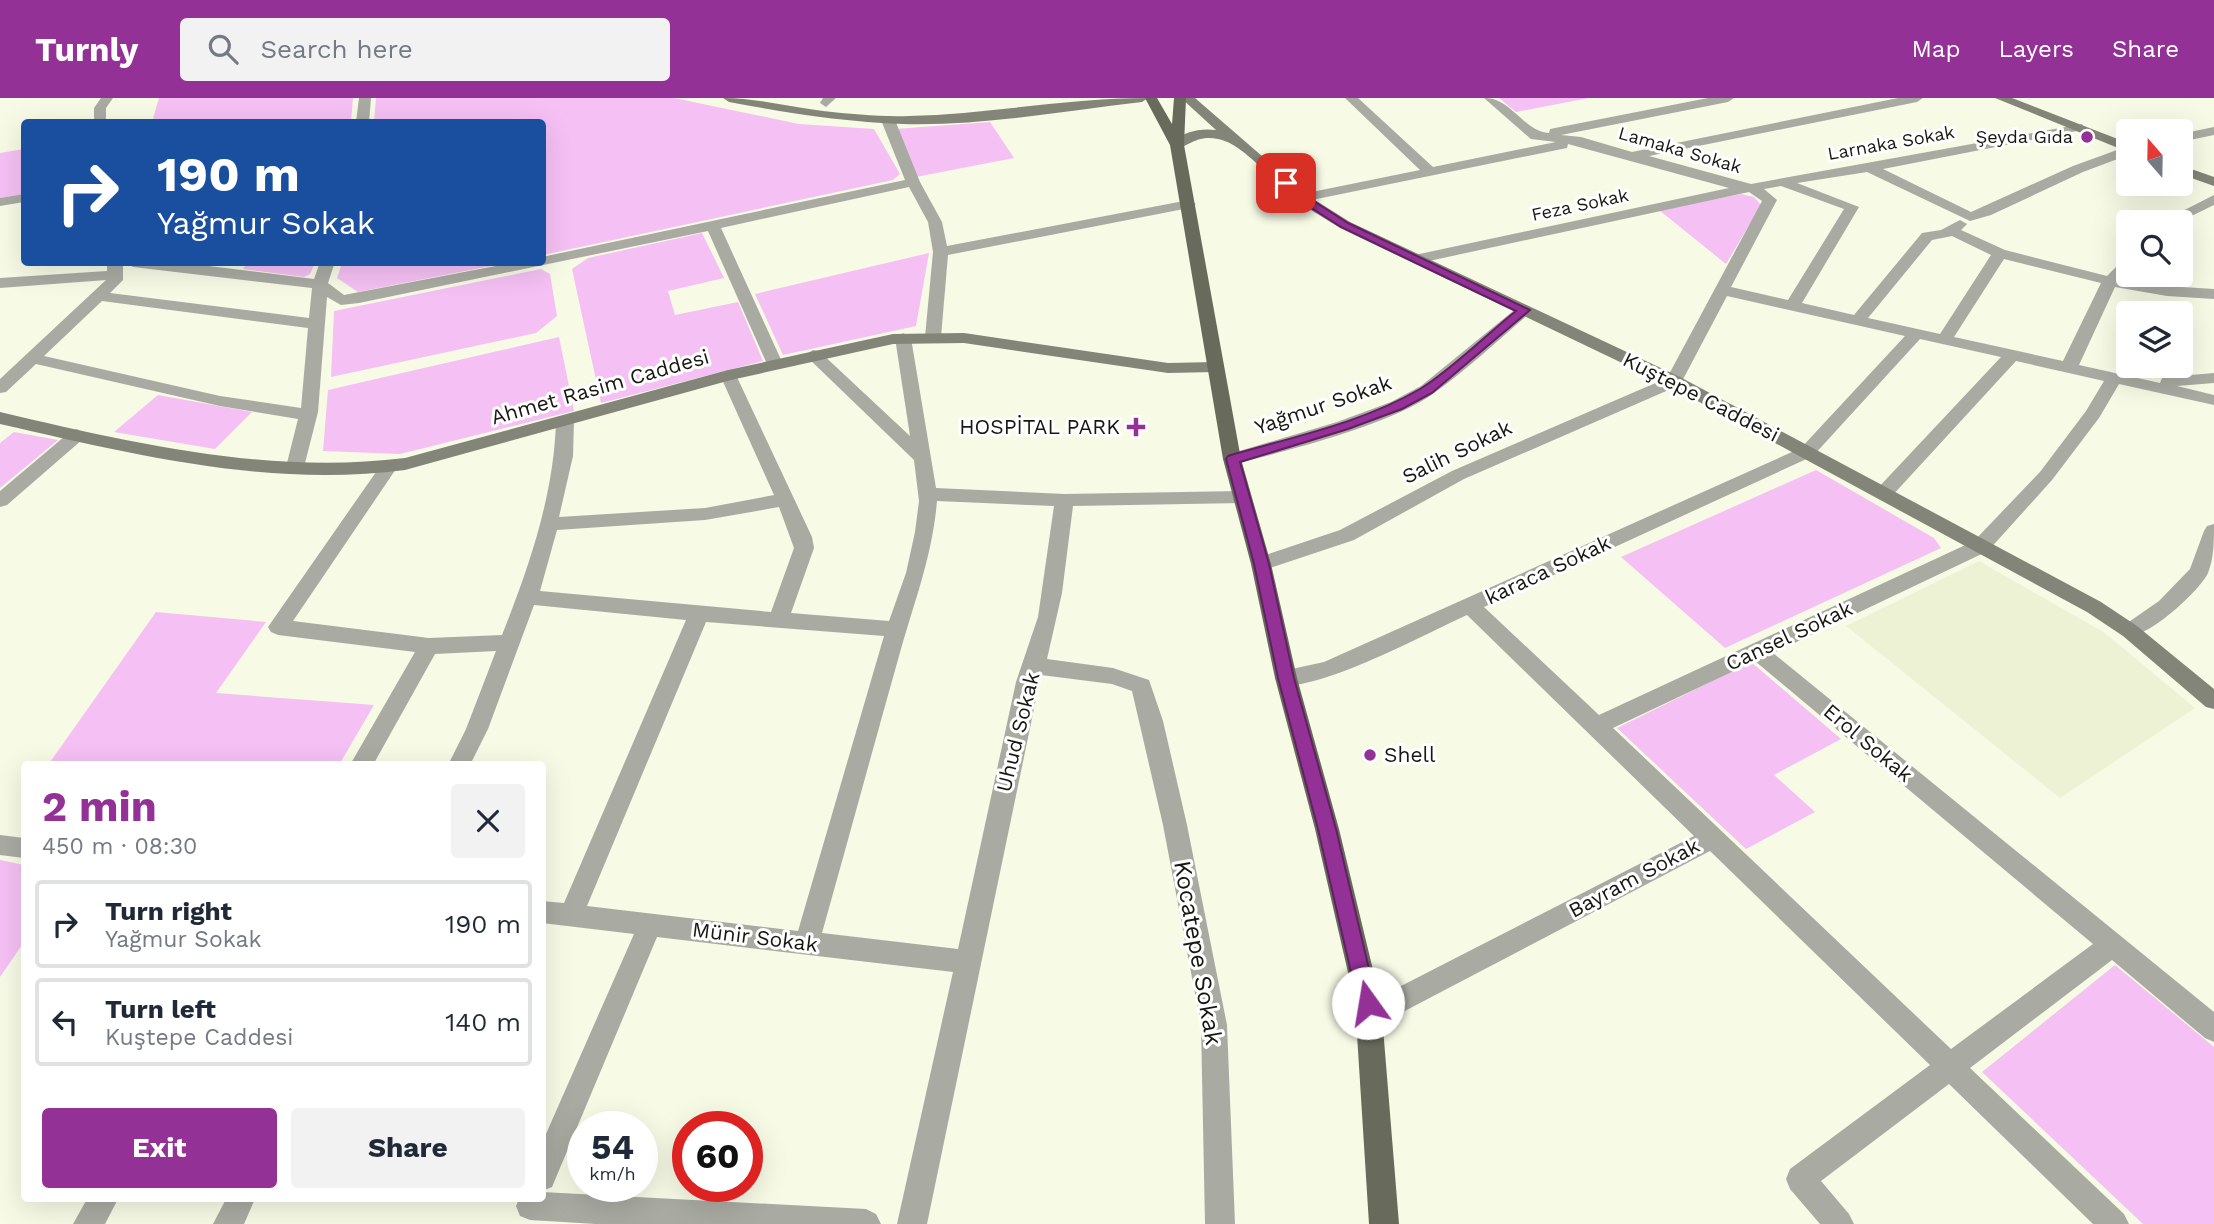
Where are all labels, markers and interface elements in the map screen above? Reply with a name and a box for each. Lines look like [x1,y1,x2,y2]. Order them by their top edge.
search box [180,18,670,81]
text: Turnly [35,30,138,69]
icon: search [204,30,242,68]
text: Search here [260,34,413,64]
text: Map [1912,35,1960,63]
text: Layers [1998,35,2074,63]
text: Share [2112,35,2179,63]
north arrow [2116,119,2193,196]
map controls [2116,119,2193,378]
street label: Larnaka Sokak [1826,121,1956,164]
street label: Lamaka Sokak [1616,122,1744,177]
place label: Şeyda Gıda [1976,126,2073,147]
marker: Şeyda Gıda [2079,129,2095,145]
text: 190 m [157,145,300,203]
icon: right [42,147,133,238]
pin [1256,153,1316,213]
icon: arrive [1267,164,1305,202]
street label: Feza Sokak [1529,184,1630,225]
text: Yağmur Sokak [157,204,375,242]
button: search [2116,210,2193,287]
button: layers [2116,301,2193,378]
street label: Ahmet Rasim Caddesi [488,343,712,430]
street label: Kuştepe Caddesi [1619,346,1784,447]
street label: Yağmur Sokak [1251,369,1395,440]
place label: HOSPİTAL PARK [959,414,1120,439]
street label: Salih Sokak [1398,414,1516,489]
marker: HOSPİTAL PARK [1126,417,1146,437]
street label: karaca Sokak [1481,530,1615,610]
street label: Cansel Sokak [1721,595,1856,676]
street label: Uhud Sokak [991,669,1044,794]
street label: Erol Sokak [1819,698,1918,787]
place label: Shell [1384,742,1436,767]
marker: Shell [1362,747,1378,763]
text: 2 min [42,782,157,831]
button: close [451,784,525,858]
text: 450 m · 08:30 [42,833,197,860]
street label: Bayram Sokak [1564,833,1704,923]
street label: Kocatepe Sokak [1168,858,1228,1048]
text: Turn right [105,896,232,926]
icon: right [46,905,84,943]
text: 190 m [445,909,521,939]
street label: Münir Sokak [691,916,819,957]
text: Yağmur Sokak [105,926,262,953]
position arrow [1331,966,1405,1040]
text: Turn left [105,994,216,1024]
icon: left [46,1003,84,1041]
text: 140 m [445,1007,521,1037]
text: Kuştepe Caddesi [105,1024,293,1051]
button: Exit [42,1108,277,1188]
button: Share [291,1108,525,1188]
speed limit sign: 60 [672,1111,763,1202]
text: 54 [591,1126,634,1168]
text: km/h [589,1163,636,1184]

